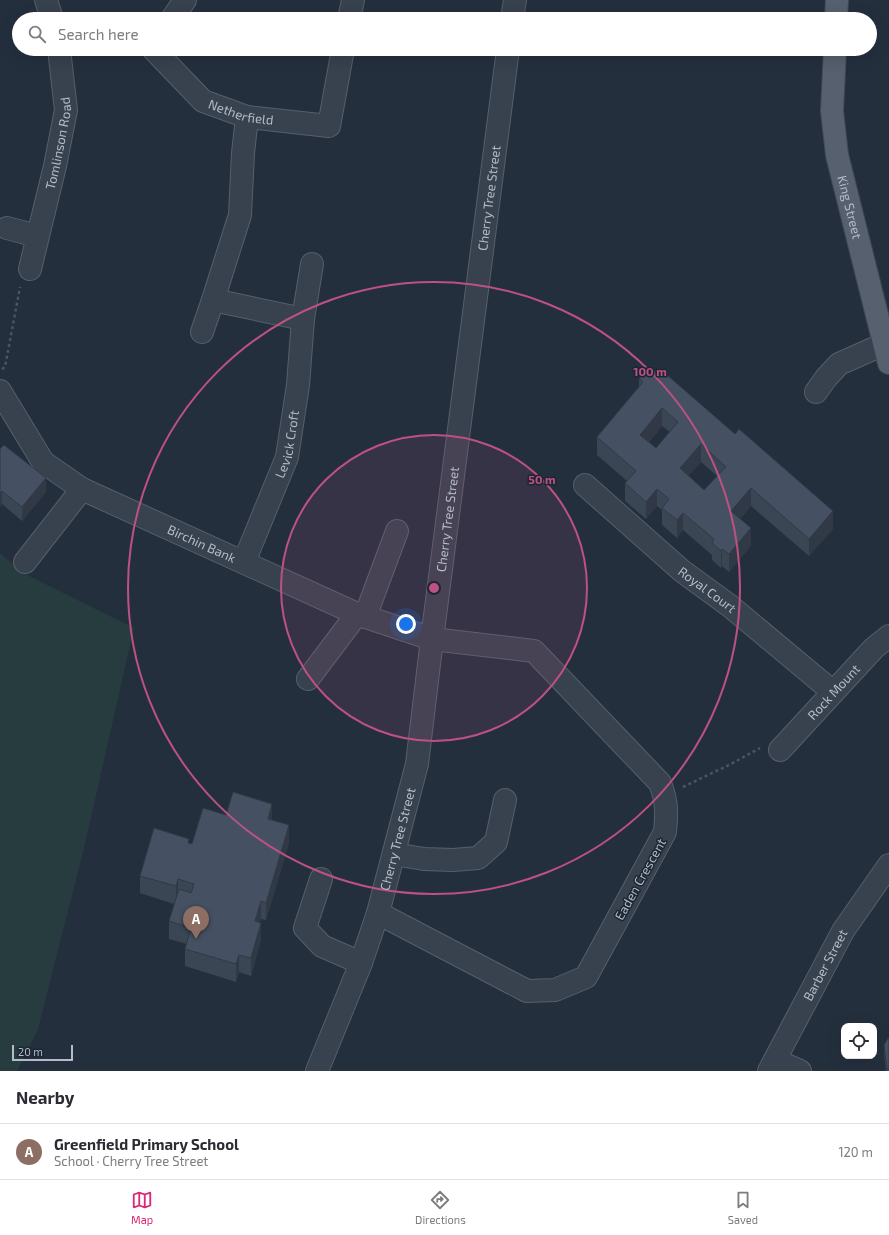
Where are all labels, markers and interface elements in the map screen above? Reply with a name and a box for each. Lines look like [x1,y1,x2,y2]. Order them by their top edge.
search box [12,12,877,56]
icon: search [26,23,48,45]
text: Search here [58,25,139,43]
street label: Tomlinson Road [42,96,74,191]
street label: Netherfield [206,96,274,128]
street label: Cherry Tree Street [474,144,504,252]
street label: King Street [834,174,866,240]
text: 100 m [633,364,667,378]
street label: Levick Croft [271,409,302,480]
street label: Cherry Tree Street [433,466,462,573]
text: 50 m [528,472,556,486]
street label: Birchin Bank [165,521,239,566]
street label: Royal Court [675,563,740,616]
centre of rings [427,581,441,595]
your location [396,614,416,634]
street label: Rock Mount [804,661,863,723]
street label: Cherry Tree Street [376,786,419,892]
street label: Eaden Crescent [611,835,669,923]
pin: A [183,906,209,939]
street label: Barber Street [800,926,851,1003]
map controls [841,1023,877,1059]
button: locate [841,1023,877,1059]
scale bar [12,1043,73,1062]
text: 20 m [18,1045,43,1058]
text: Nearby [16,1087,74,1107]
text: Greenfield Primary School [54,1135,239,1153]
text: A [25,1144,33,1160]
text: 120 m [838,1144,873,1160]
text: School · Cherry Tree Street [54,1153,208,1169]
tab: Map [131,1189,153,1226]
tab: Directions [415,1189,466,1226]
tab: Saved [728,1189,758,1226]

